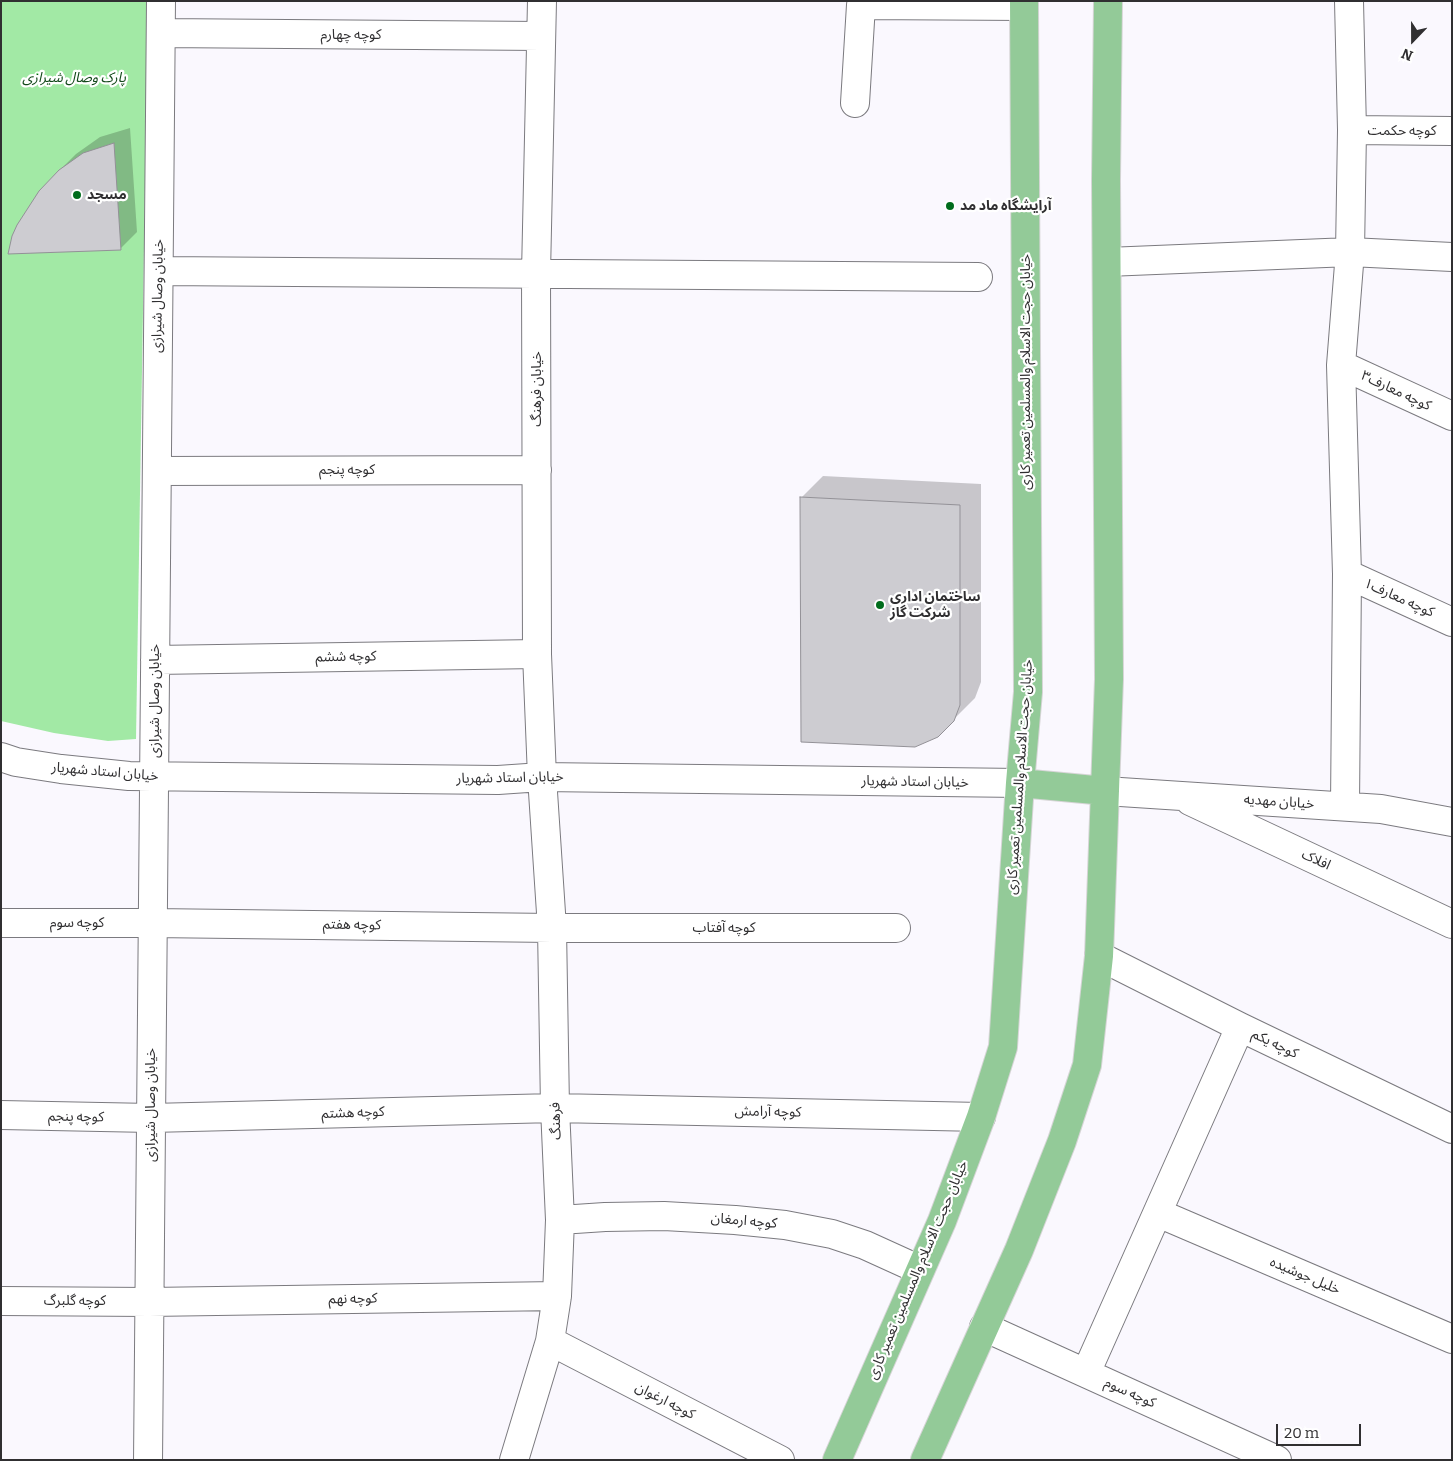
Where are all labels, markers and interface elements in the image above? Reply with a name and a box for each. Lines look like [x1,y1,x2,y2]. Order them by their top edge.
north arrow [1388,15,1438,65]
street label: کوچه چهارم [321,27,381,43]
text: N [1399,44,1415,64]
park label: پارک وصال شیرازی [22,70,126,86]
street label: کوچه حکمت [1368,123,1436,139]
place label: مسجد [87,187,127,203]
marker: مسجد [71,189,83,201]
place label: آرایشگاه ماد مد [960,198,1051,214]
marker: آرایشگاه ماد مد [944,200,956,212]
street label: خیابان وصال شیرازی [149,239,167,353]
street label: خیابان حجت الاسلام والمسلمین تعمیر کاری [1018,254,1034,490]
street label: خیابان فرهنگ [529,351,545,427]
street label: کوچه معارف۳ [1358,367,1434,415]
street label: کوچه پنجم [319,462,375,478]
street label: کوچه معارف۱ [1361,575,1437,621]
place label: ساختمان اداری شرکت گاز [890,589,980,622]
marker: ساختمان اداری شرکت گاز [874,599,886,611]
street label: خیابان وصال شیرازی [147,644,163,758]
street label: کوچه ششم [315,648,377,666]
street label: خیابان حجت الاسلام والمسلمین تعمیر کاری [1003,659,1037,895]
street label: خیابان استاد شهریار [51,759,159,785]
street label: خیابان استاد شهریار [456,769,564,787]
street label: خیابان استاد شهریار [861,773,969,791]
street label: خیابان مهدیه [1243,791,1315,813]
street label: افلاک [1299,846,1333,874]
street label: کوچه سوم [50,915,104,931]
street label: کوچه هفتم [323,916,381,934]
street label: کوچه آفتاب [693,920,755,936]
street label: کوچه یکم [1249,1026,1301,1062]
street label: خیابان وصال شیرازی [143,1048,159,1162]
street label: فرهنگ [547,1102,565,1140]
street label: کوچه آرامش [734,1103,802,1121]
street label: کوچه هشتم [321,1104,385,1122]
street label: کوچه پنجم [48,1108,104,1126]
street label: خیابان حجت الاسلام والمسلمین تعمیر کاری [864,1158,972,1382]
street label: کوچه ارمغان [710,1210,778,1232]
street label: خلیل جوشیده [1267,1254,1343,1298]
street label: کوچه نهم [328,1290,378,1308]
street label: کوچه گلبرگ [44,1293,106,1309]
street label: کوچه سوم [1102,1374,1158,1412]
street label: کوچه ارغوان [632,1379,698,1423]
scale bar [1278,1414,1363,1446]
text: 20 m [1284,1424,1319,1442]

